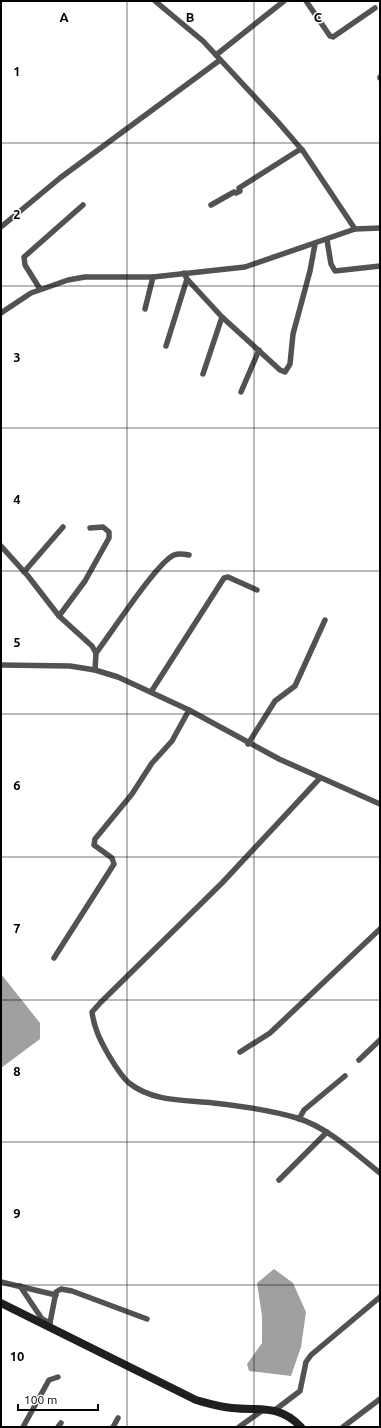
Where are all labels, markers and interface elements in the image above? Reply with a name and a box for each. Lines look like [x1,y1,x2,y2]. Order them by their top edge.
text: A [59,10,69,24]
text: B [186,10,195,24]
text: C [314,10,323,24]
text: 1 [13,64,21,78]
text: 2 [13,207,21,221]
text: 3 [13,350,21,364]
text: 4 [13,492,21,506]
text: 5 [13,635,21,649]
text: 6 [13,778,21,792]
text: 7 [13,921,21,935]
text: 8 [13,1064,21,1078]
text: 9 [13,1206,21,1220]
text: 10 [10,1349,24,1363]
scale bar [18,1386,98,1412]
text: 100 m [24,1393,57,1406]

